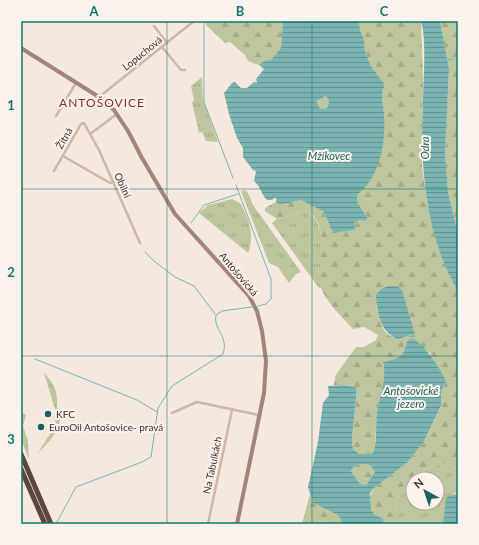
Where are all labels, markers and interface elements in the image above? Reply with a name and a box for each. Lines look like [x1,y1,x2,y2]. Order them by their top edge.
text: A [88,3,99,19]
text: B [236,3,245,19]
text: C [380,3,389,19]
street label: Lopuchová [120,33,164,73]
district label: ANTOŠOVICE [59,95,145,110]
text: 1 [7,97,15,113]
street label: Žitná [53,125,75,151]
water label: Odra [418,136,431,160]
water label: Mžíkovec [308,149,350,162]
street label: Obilní [112,171,134,200]
street label: Antošovická [217,250,261,298]
text: 2 [7,264,15,280]
water label: Antošovické jezero [382,384,439,410]
place label: KFC [56,408,75,420]
marker: KFC [43,409,53,419]
place label: EuroOil Antošovice- pravá [49,421,163,433]
marker: EuroOil Antošovice- pravá [36,422,46,432]
text: 3 [7,431,15,447]
street label: Na Tabulkách [200,435,224,495]
north arrow [405,471,445,511]
text: N [411,475,426,491]

